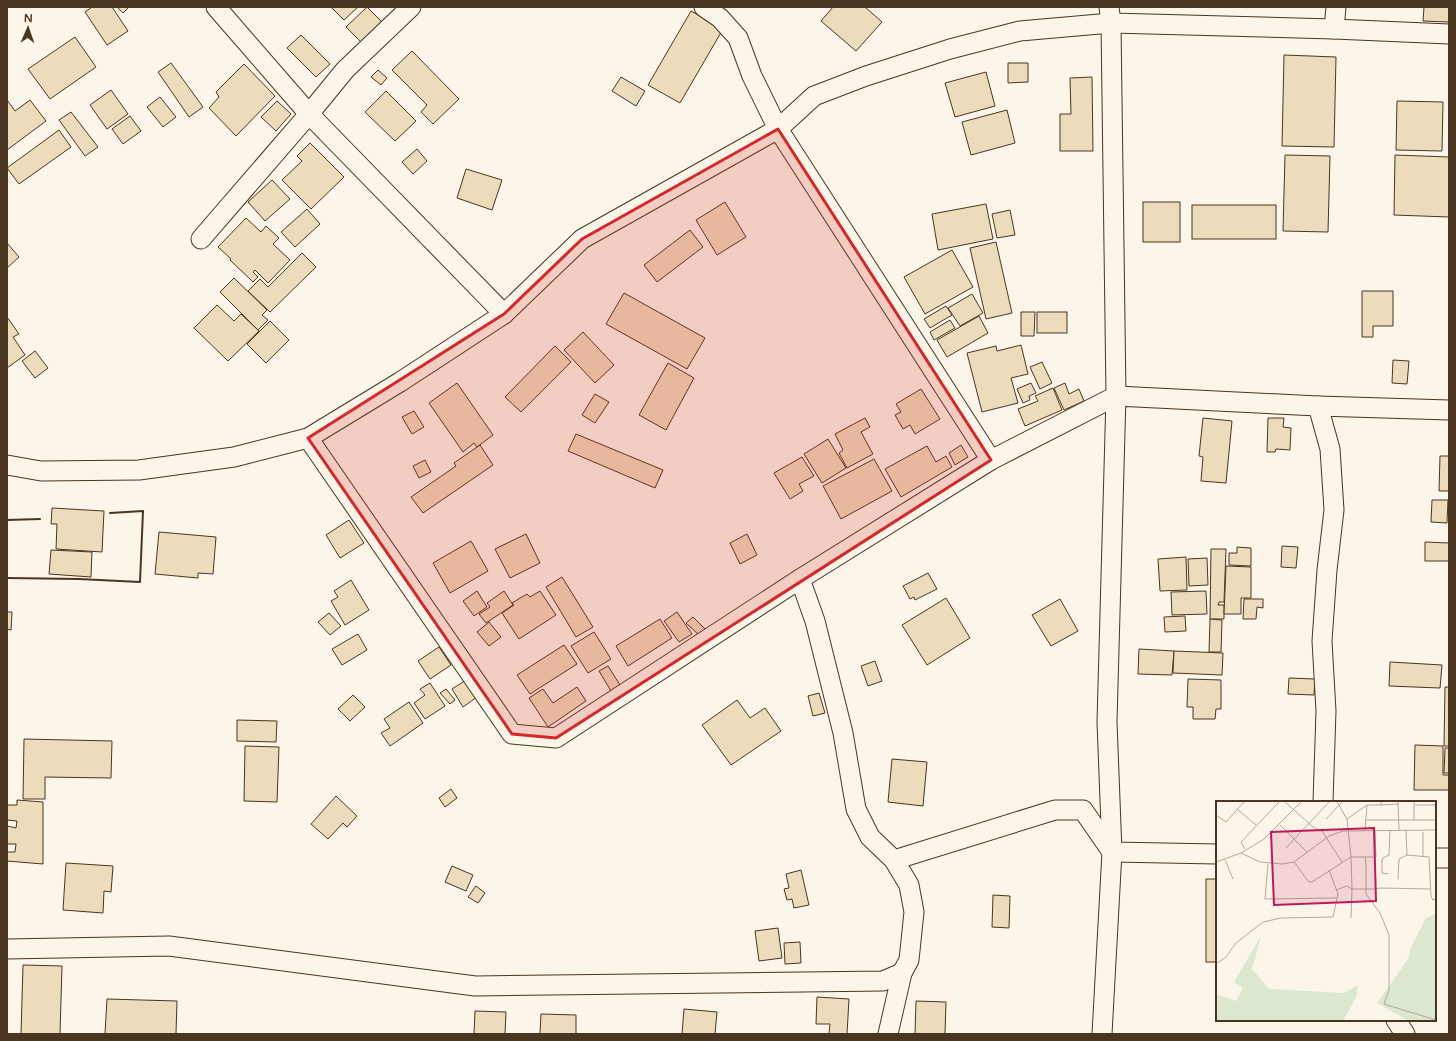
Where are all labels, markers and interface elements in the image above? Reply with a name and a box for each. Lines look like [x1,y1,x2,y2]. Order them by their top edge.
north arrow [8,8,48,48]
text: N [24,12,33,25]
inset map [1216,801,1436,1021]

